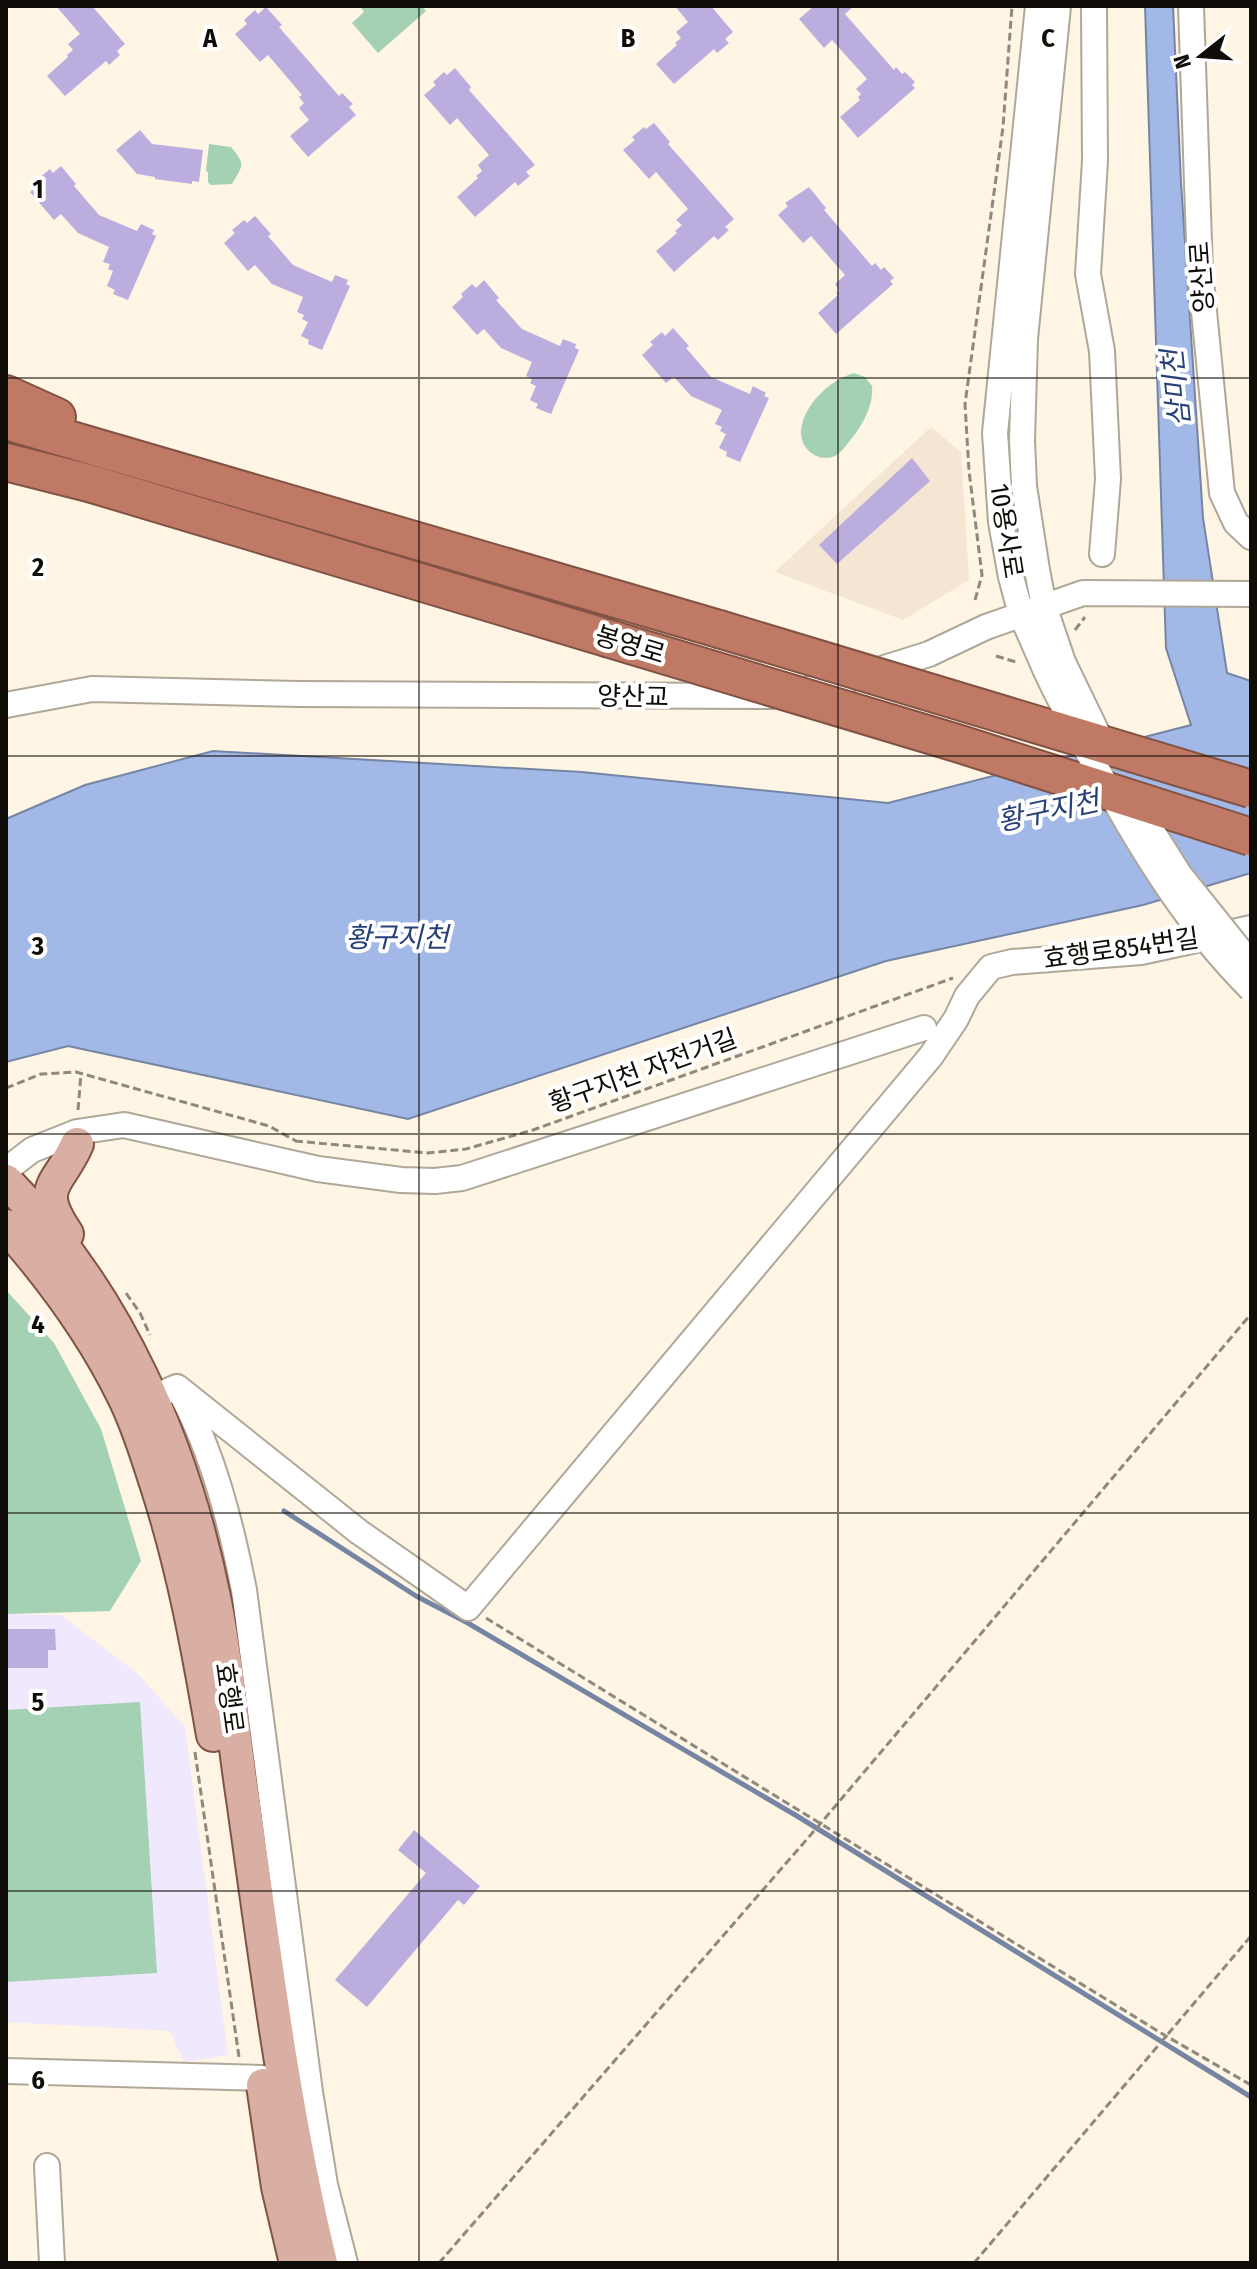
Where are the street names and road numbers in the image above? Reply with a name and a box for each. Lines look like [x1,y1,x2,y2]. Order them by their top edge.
street label: 양산로 [1184,240,1220,314]
street label: 10용사로 [983,481,1029,581]
street label: 봉영로 [591,620,669,670]
street label: 양산교 [597,681,669,713]
street label: 효행로854번길 [1041,923,1201,975]
street label: 황구지천 자전거길 [545,1023,741,1119]
street label: 효행로 [209,1660,249,1736]

